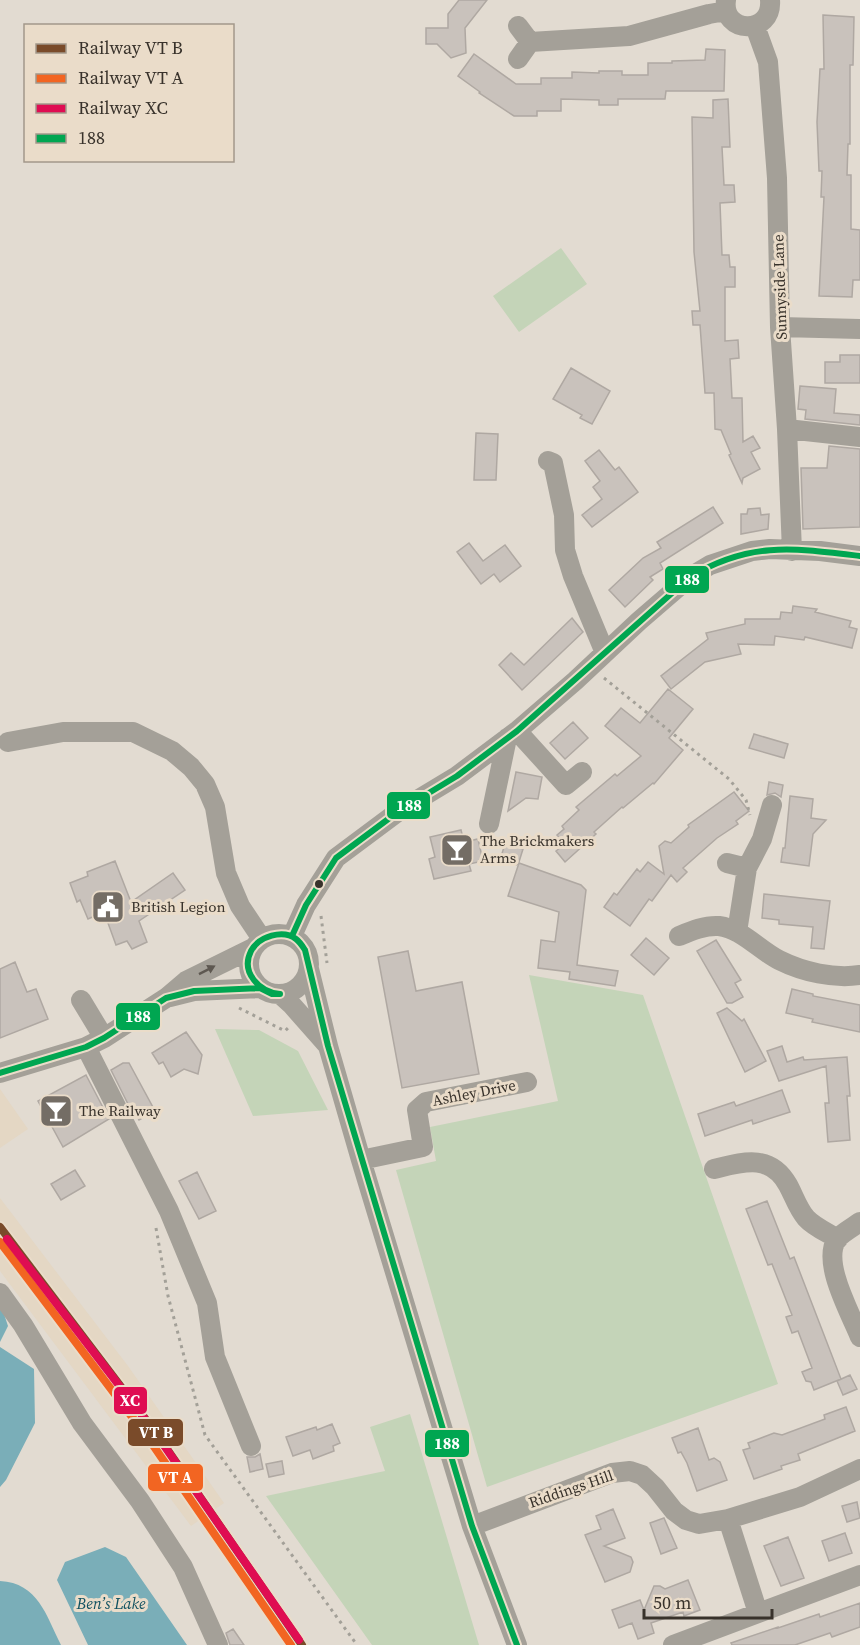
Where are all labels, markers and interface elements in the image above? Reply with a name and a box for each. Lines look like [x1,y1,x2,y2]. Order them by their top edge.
legend [24,24,234,162]
text: Railway VT B [78,35,183,60]
text: Railway VT A [78,65,184,90]
text: Railway XC [78,95,168,120]
text: 188 [78,125,105,150]
street label: Sunnyside Lane [767,234,792,340]
line badge: 188 [664,565,710,594]
text: 188 [674,568,700,590]
line badge: 188 [386,791,431,820]
text: 188 [396,794,422,816]
place label: The Brickmakers Arms [480,830,594,868]
bar icon: The Brickmakers Arms [439,832,475,868]
unlabelled marker [313,878,325,890]
public building icon: British Legion [90,889,126,925]
place label: British Legion [131,896,226,917]
one-way arrow [199,965,216,974]
line badge: 188 [115,1002,161,1031]
text: 188 [125,1005,151,1027]
street label: Ashley Drive [430,1074,518,1111]
bar icon: The Railway [38,1093,74,1129]
place label: The Railway [79,1100,161,1121]
line badge: XC [113,1386,148,1415]
text: XC [120,1389,140,1411]
line badge: VT B [127,1418,184,1447]
text: VT B [139,1421,174,1443]
line badge: 188 [424,1429,470,1458]
text: 188 [434,1432,460,1454]
line badge: VT A [147,1463,204,1492]
street label: Riddings Hill [526,1464,616,1513]
text: VT A [158,1466,193,1488]
scale bar [644,1582,772,1620]
text: 50 m [653,1590,691,1615]
water label: Ben’s Lake [76,1592,146,1614]

